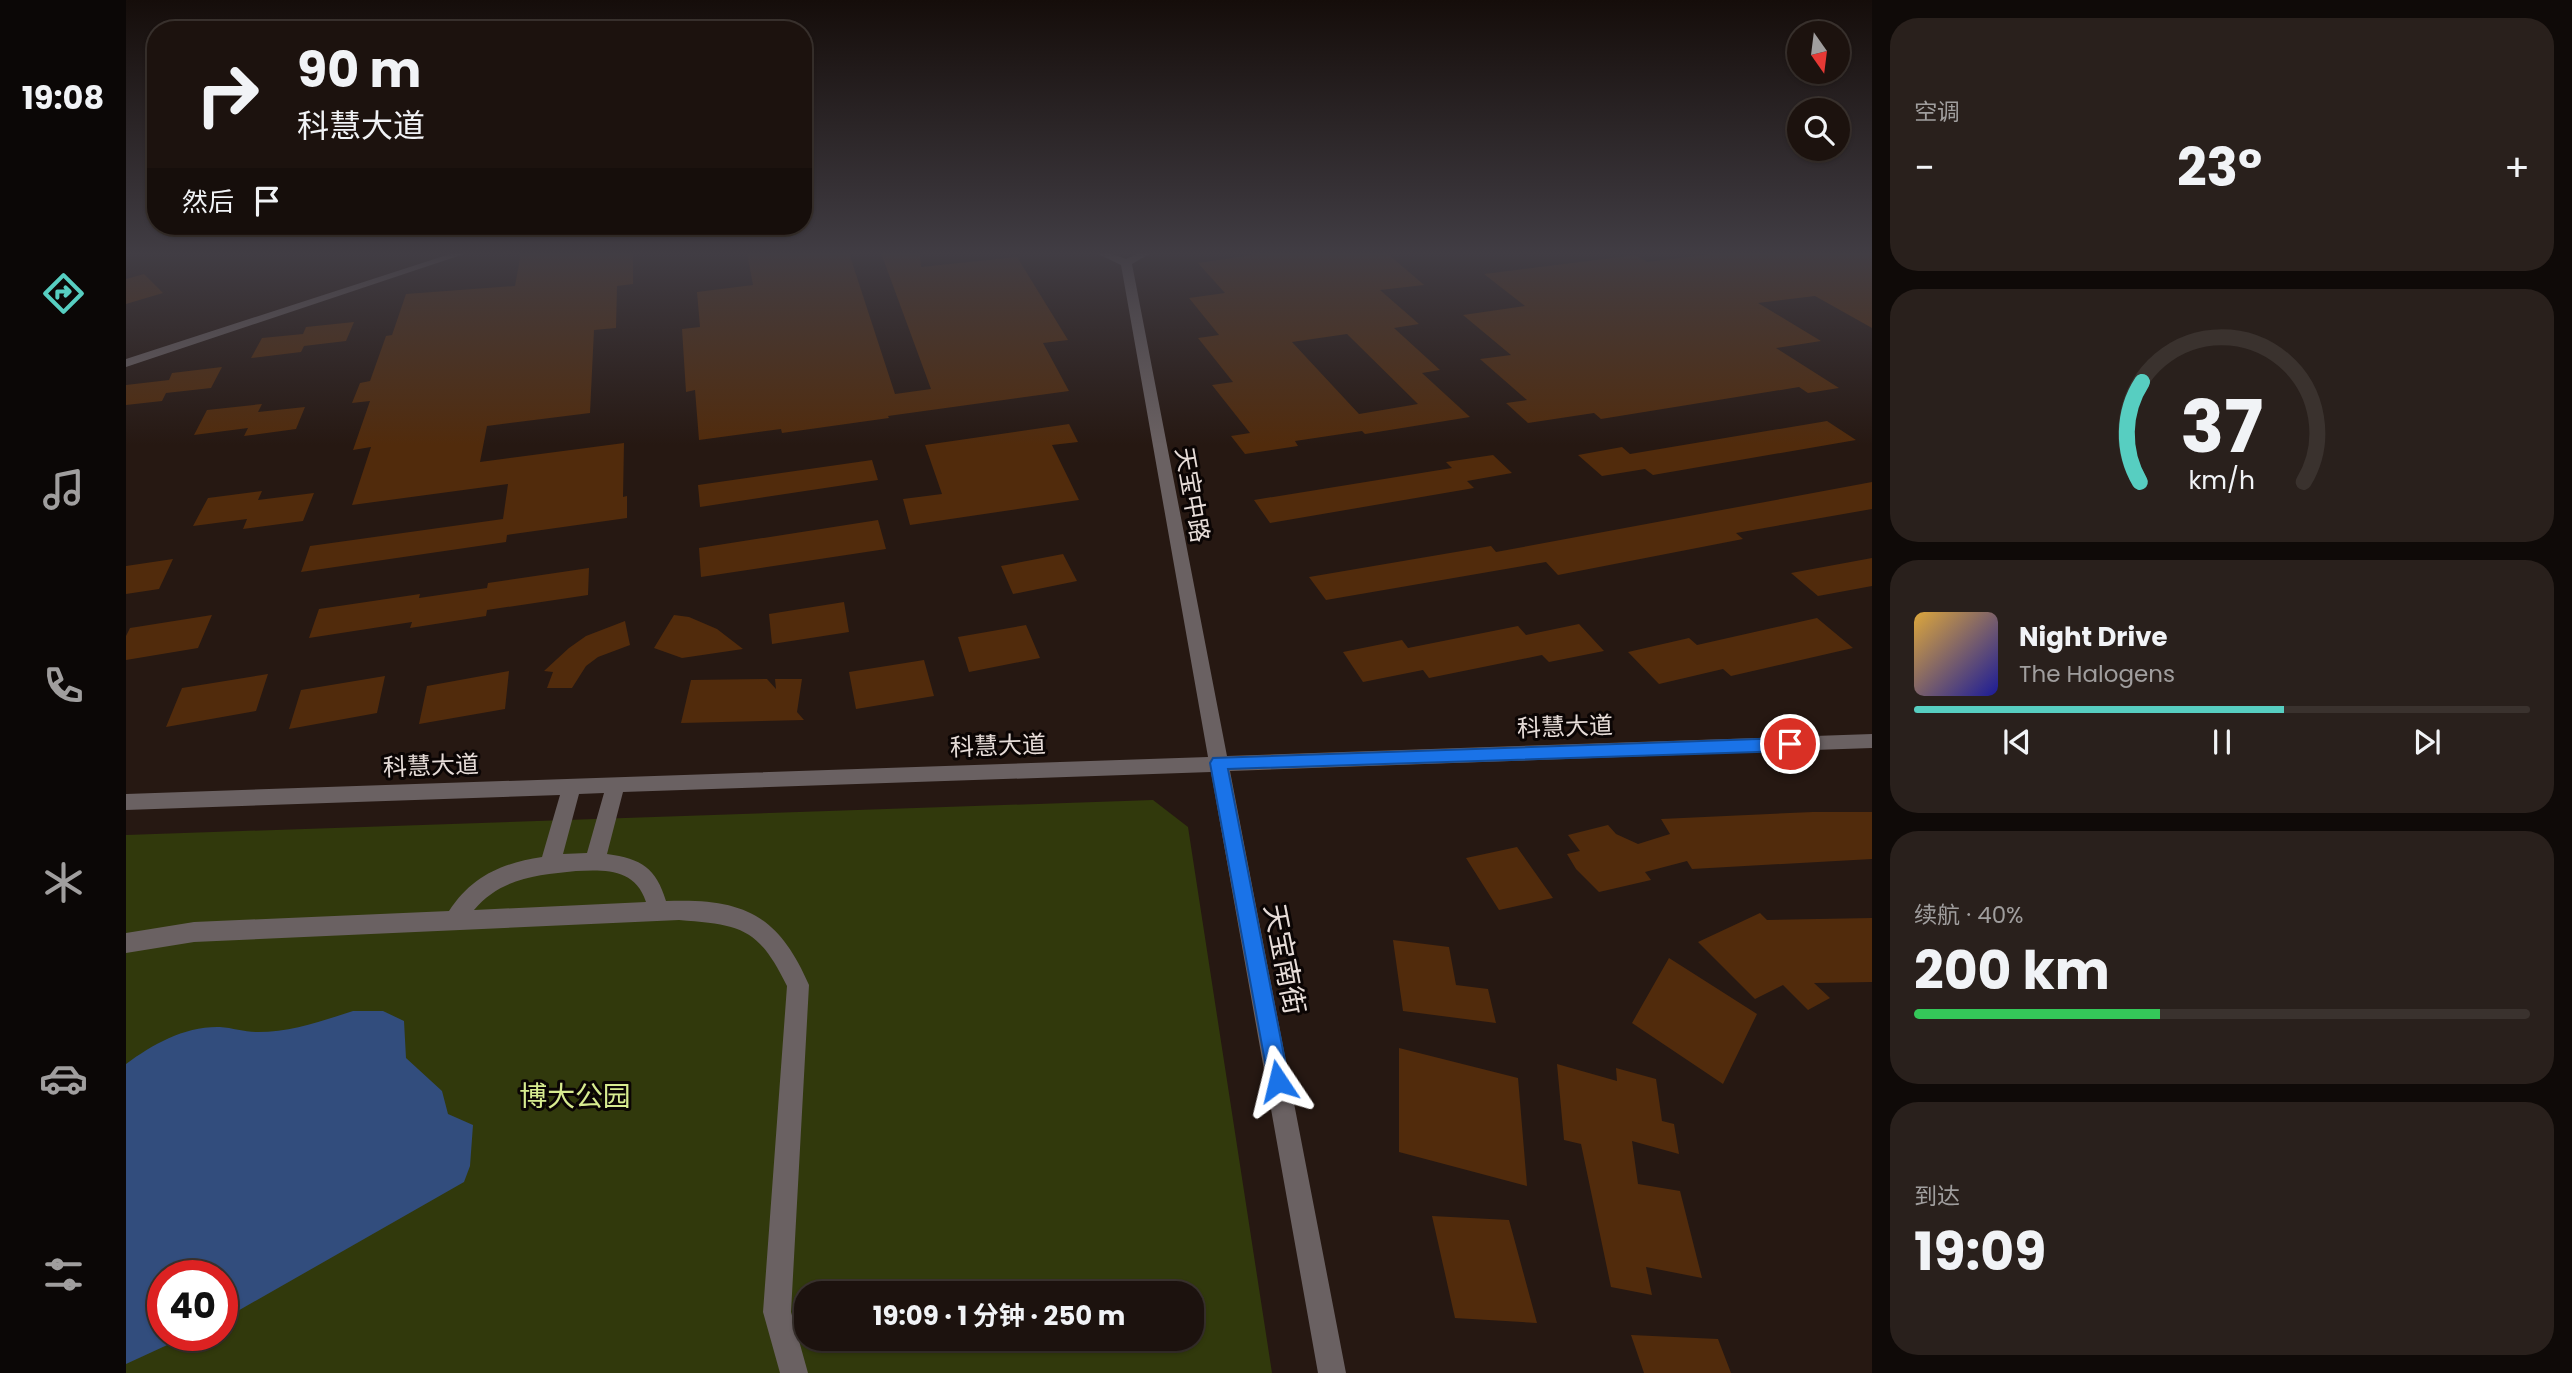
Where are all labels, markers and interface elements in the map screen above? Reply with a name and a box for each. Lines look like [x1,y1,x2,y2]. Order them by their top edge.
north arrow [1787,21,1850,84]
map controls [1787,21,1850,161]
text: 90 m [297,36,421,104]
icon: right [182,49,273,140]
text: 19:08 [22,75,104,120]
text: 空调 [1914,96,1960,128]
button: search [1787,98,1850,161]
text: 科慧大道 [297,103,425,148]
text: 23° [2177,131,2262,204]
text: − [1914,141,1935,194]
text: + [2504,141,2530,194]
icon: arrive [248,182,286,220]
text: 然后 [182,184,234,220]
icon: directions [39,269,88,318]
text: 37 [2181,376,2264,477]
street label: 天宝中路 [1168,445,1217,545]
text: km/h [2189,462,2255,497]
icon: music [39,465,88,514]
text: Night Drive [2019,619,2167,655]
text: The Halogens [2019,658,2175,690]
icon: phone [39,661,88,710]
street label: 科慧大道 [1516,708,1614,745]
pin [1760,714,1820,774]
icon: previous [1998,723,2036,761]
icon: pause [2203,723,2241,761]
icon: next [2408,723,2446,761]
icon: arrive [1771,725,1809,763]
street label: 科慧大道 [949,727,1047,764]
street label: 科慧大道 [382,747,480,784]
icon: climate [39,858,88,907]
text: 续航 · 40% [1914,899,2024,931]
street label: 天宝南街 [1255,900,1314,1018]
text: 200 km [1914,934,2110,1007]
position arrow [1241,1044,1315,1118]
icon: car [39,1054,88,1103]
park label: 博大公园 [519,1077,631,1116]
text: 到达 [1914,1180,1960,1212]
text: 19:09 [1914,1215,2046,1288]
icon: filters [39,1250,88,1299]
speed limit sign: 40 [147,1260,238,1351]
text: 19:09 · 1 分钟 · 250 m [873,1298,1125,1334]

